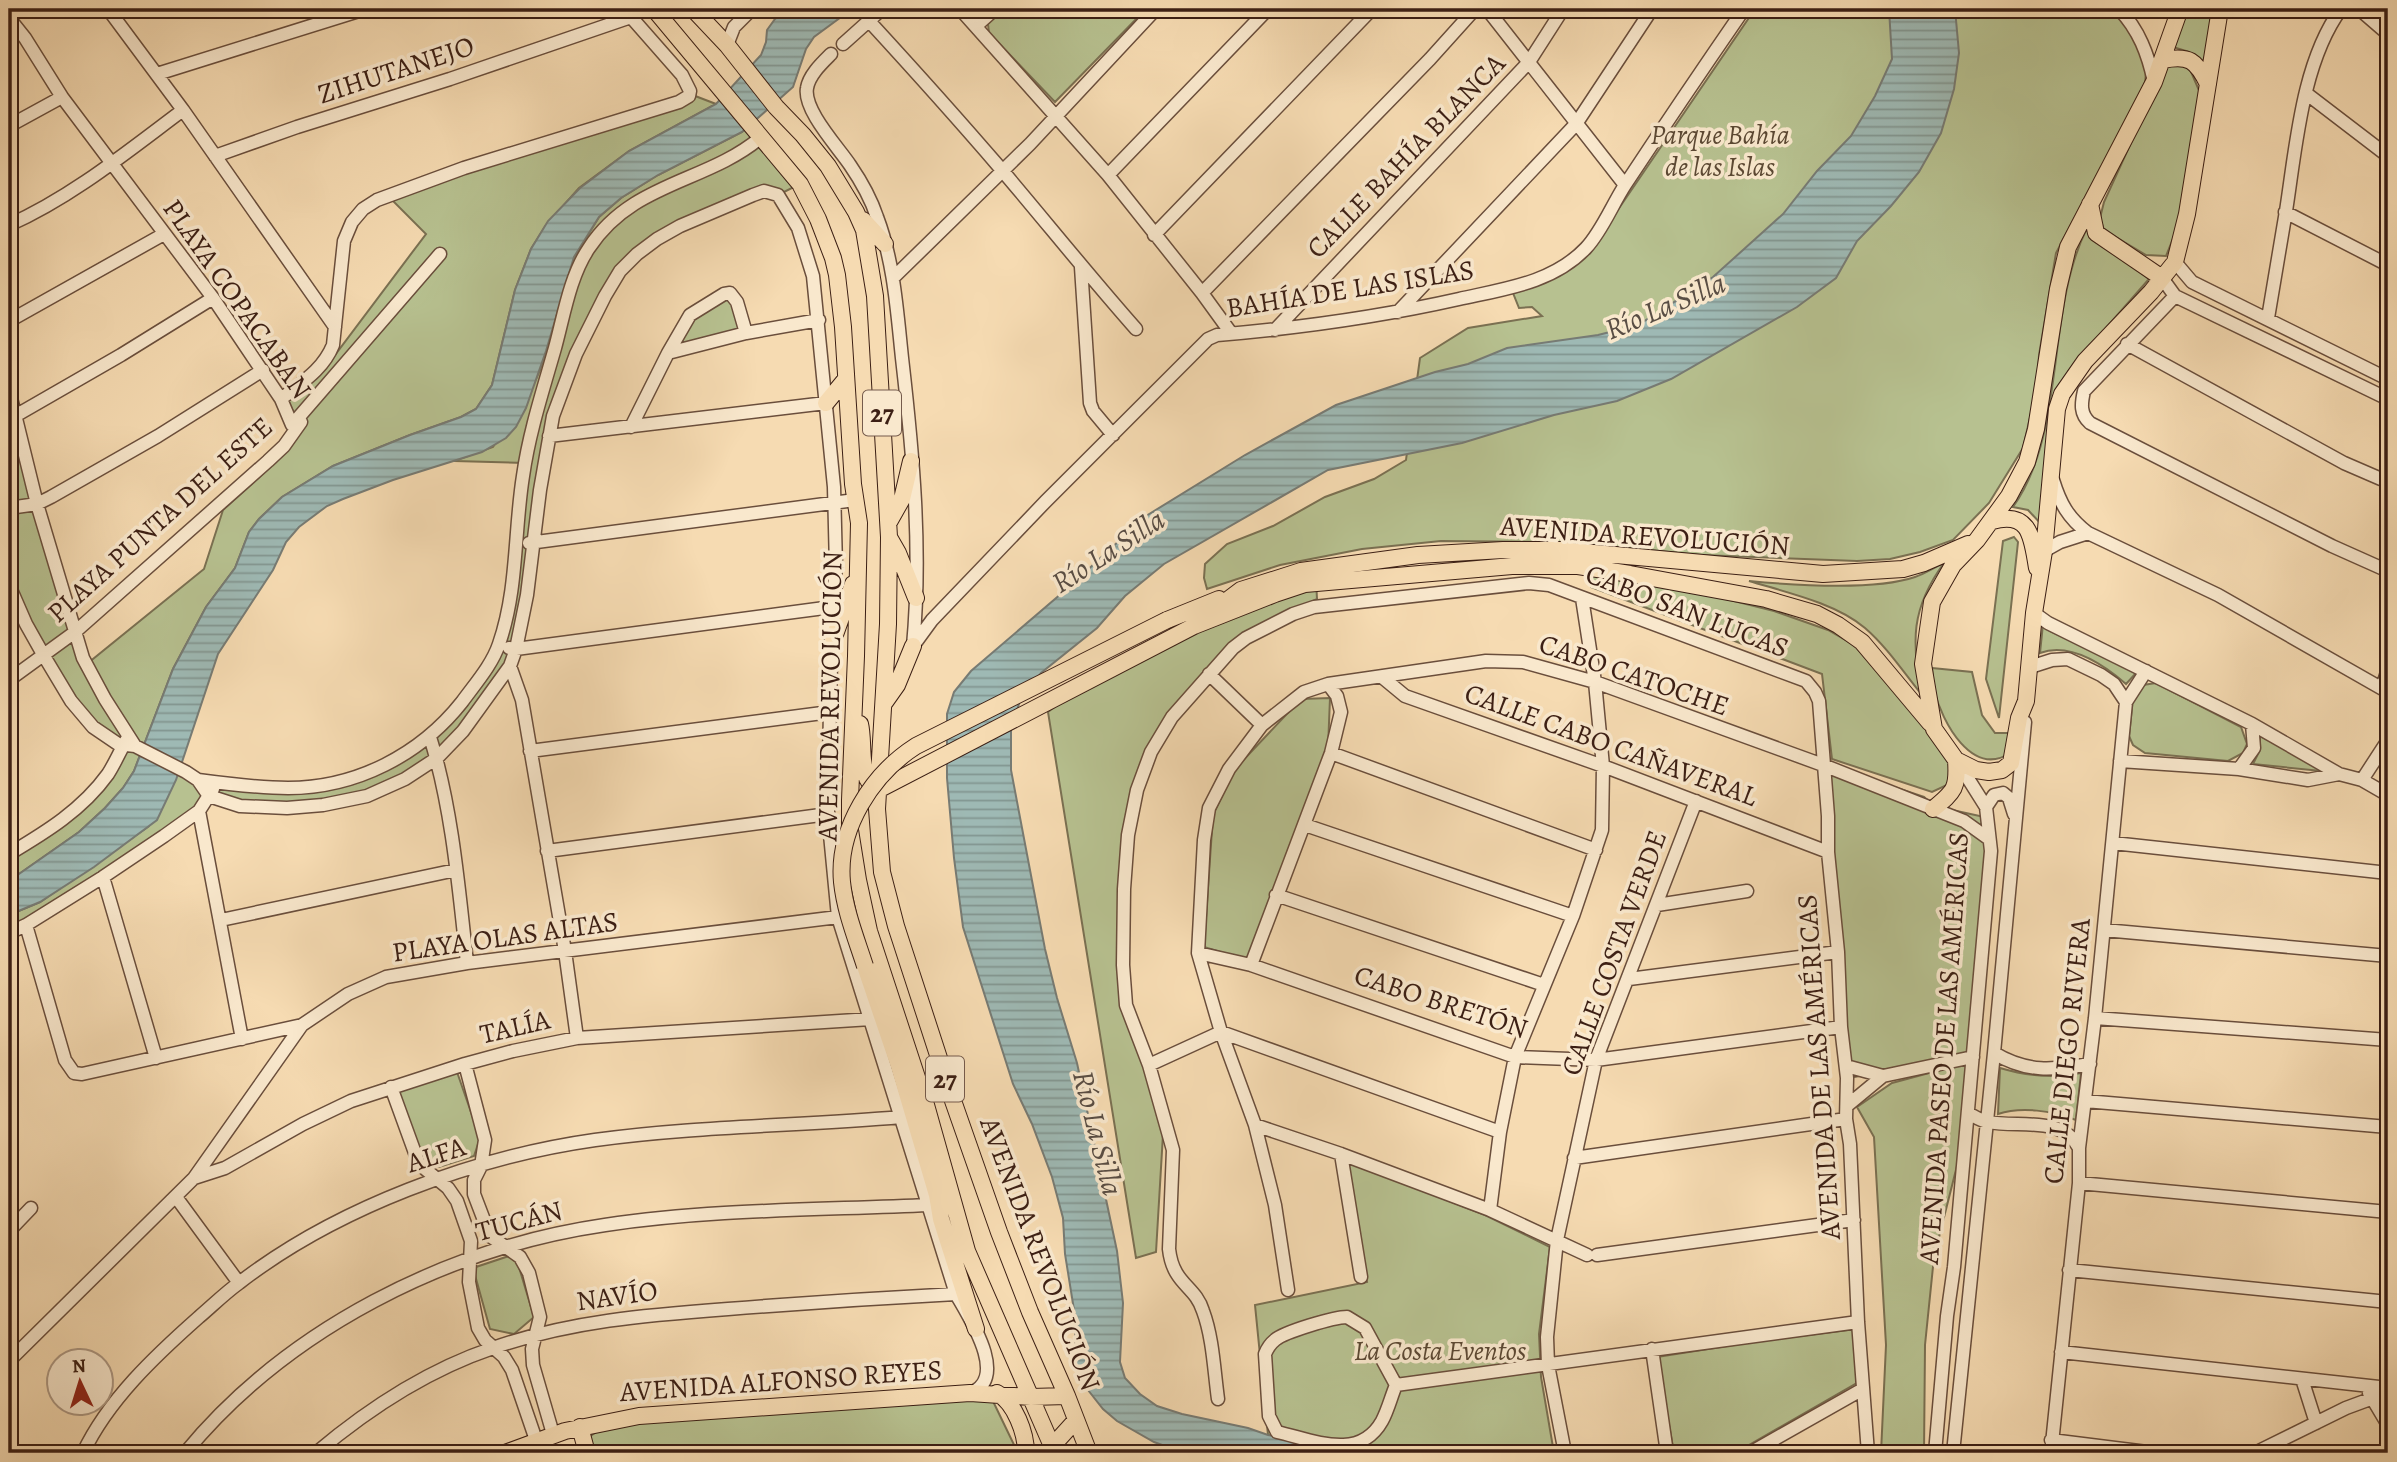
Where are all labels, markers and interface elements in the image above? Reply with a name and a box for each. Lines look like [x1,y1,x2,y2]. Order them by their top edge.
street label: ZIHUTANEJO [313,27,479,113]
street label: CALLE BAHÍA BLANCA [1298,45,1514,267]
park label: Parque Bahía de las Islas [1650,116,1790,186]
street label: PLAYA COPACABAN [154,191,320,407]
street label: BAHÍA DE LAS ISLAS [1223,251,1477,327]
water label: Río La Silla [1598,263,1732,349]
road number: 27 [863,390,901,436]
street label: PLAYA PUNTA DEL ESTE [39,408,281,632]
water label: Río La Silla [1044,499,1173,603]
street label: AVENIDA REVOLUCIÓN [1498,507,1791,565]
street label: AVENIDA REVOLUCIÓN [808,551,852,842]
street label: CABO SAN LUCAS [1580,555,1794,667]
street label: CABO CATOCHE [1534,625,1734,725]
street label: CALLE CABO CAÑAVERAL [1459,674,1763,816]
street label: CALLE COSTA VERDE [1552,825,1676,1081]
street label: AVENIDA PASEO DE LAS AMÉRICAS [1910,831,1978,1266]
street label: AVENIDA DE LAS AMÉRICAS [1788,893,1850,1242]
street label: PLAYA OLAS ALTAS [390,902,620,972]
street label: CALLE DIEGO RIVERA [2034,916,2100,1186]
street label: CABO BRETÓN [1349,956,1533,1048]
street label: TALÍA [476,1000,554,1053]
road number: 27 [926,1056,964,1102]
water label: Río La Silla [1063,1066,1133,1200]
street label: AVENIDA REVOLUCIÓN [970,1111,1110,1396]
street label: ALFA [401,1127,471,1183]
street label: TUCÁN [471,1191,567,1251]
street label: NAVÍO [574,1272,660,1320]
park label: La Costa Eventos [1354,1332,1527,1370]
north arrow [46,1346,116,1416]
street label: AVENIDA ALFONSO REYES [618,1351,943,1411]
text: N [71,1353,87,1379]

